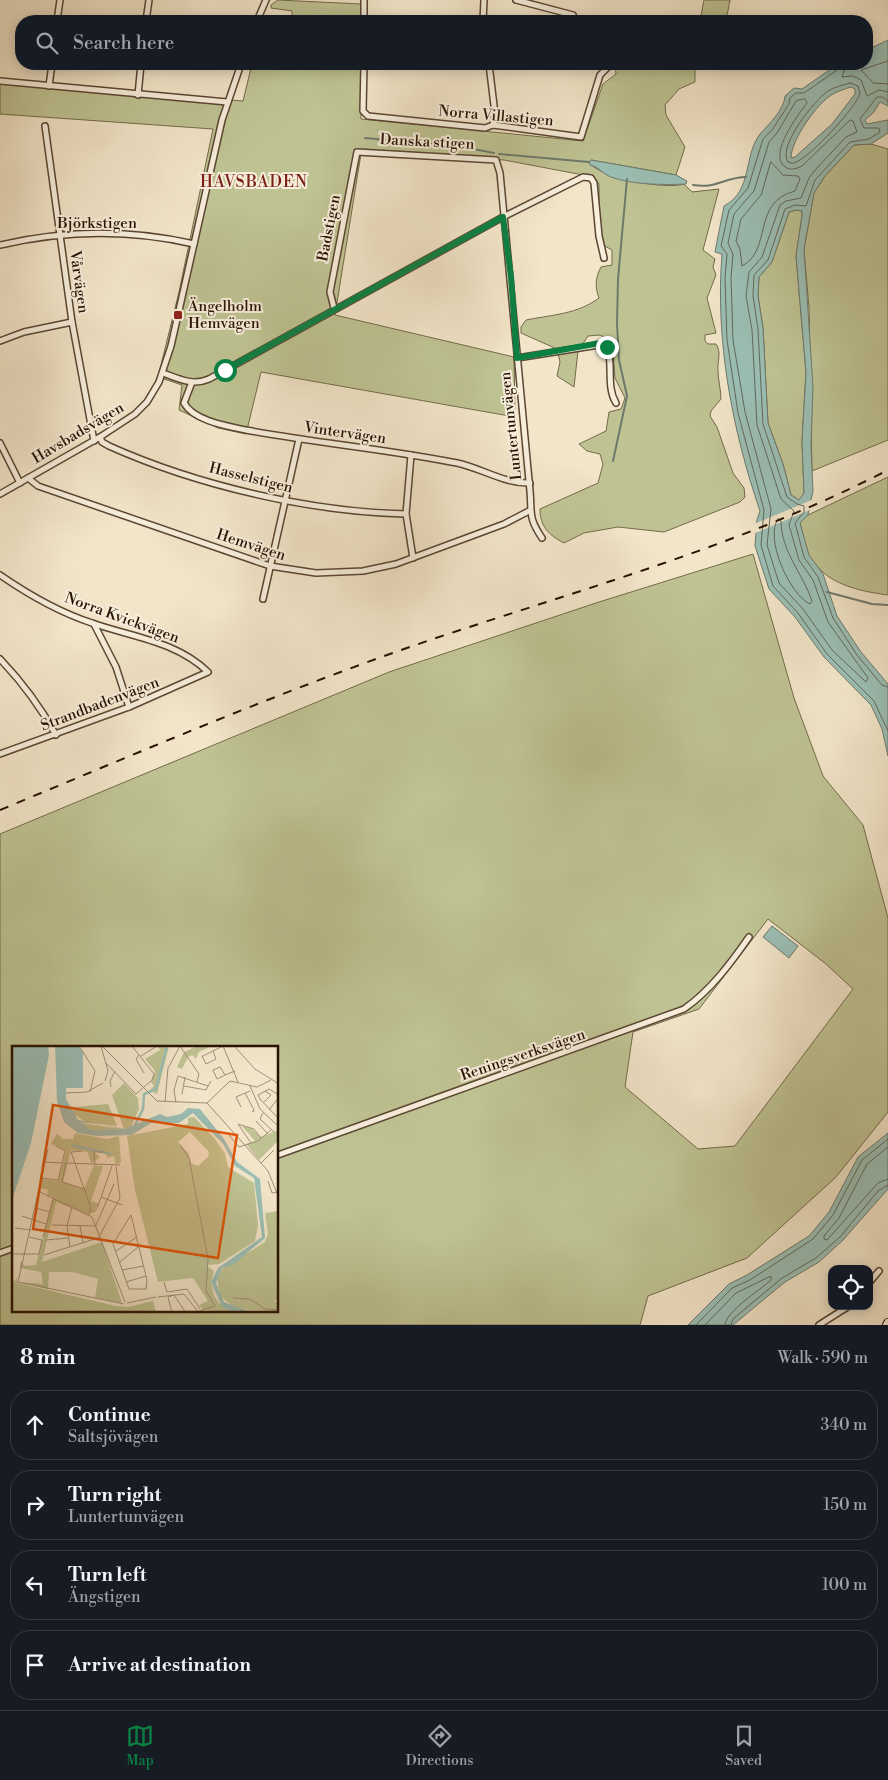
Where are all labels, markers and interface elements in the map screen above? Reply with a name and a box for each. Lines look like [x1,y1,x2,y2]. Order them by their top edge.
search box [15,15,873,70]
icon: search [33,29,61,57]
text: Search here [73,31,174,55]
street label: Norra Villastigen [438,101,554,131]
street label: Danska stigen [379,130,475,154]
district label: HAVSBADEN [200,172,308,192]
street label: Badstigen [313,193,345,264]
street label: Björkstigen [56,214,137,233]
street label: Vårvägen [65,248,93,315]
place label: Ängelholm Hemvägen [187,297,262,333]
marker: Ängelholm Hemvägen [172,309,184,321]
route end [596,336,619,359]
route start [214,359,237,382]
street label: Luntertunvägen [496,371,526,481]
street label: Havsbadsvägen [28,398,128,468]
street label: Vintervägen [302,418,387,448]
street label: Hasselstigen [207,458,295,498]
street label: Hemvägen [214,525,288,565]
street label: Norra Kvickvägen [62,588,182,648]
street label: Strandbadenvägen [38,673,162,735]
street label: Reningsverksvägen [458,1025,588,1085]
inset map [12,1046,279,1312]
map controls [828,1265,873,1310]
button: locate [828,1265,873,1310]
text: 8 min [20,1345,75,1371]
text: Walk · 590 m [778,1348,868,1368]
text: Continue [68,1403,151,1427]
icon: ahead [21,1411,49,1439]
text: 340 m [820,1415,867,1435]
text: Saltsjövägen [68,1427,158,1447]
text: Turn right [68,1483,161,1507]
icon: right [21,1491,49,1519]
text: 150 m [823,1495,867,1515]
text: Luntertunvägen [68,1507,184,1527]
text: Turn left [68,1563,147,1587]
icon: left [21,1571,49,1599]
text: 100 m [822,1575,867,1595]
text: Ängstigen [68,1587,141,1607]
icon: arrive [21,1651,49,1679]
text: Arrive at destination [68,1653,251,1677]
tab: Map [126,1722,154,1770]
tab: Directions [406,1722,473,1770]
tab: Saved [725,1722,762,1770]

